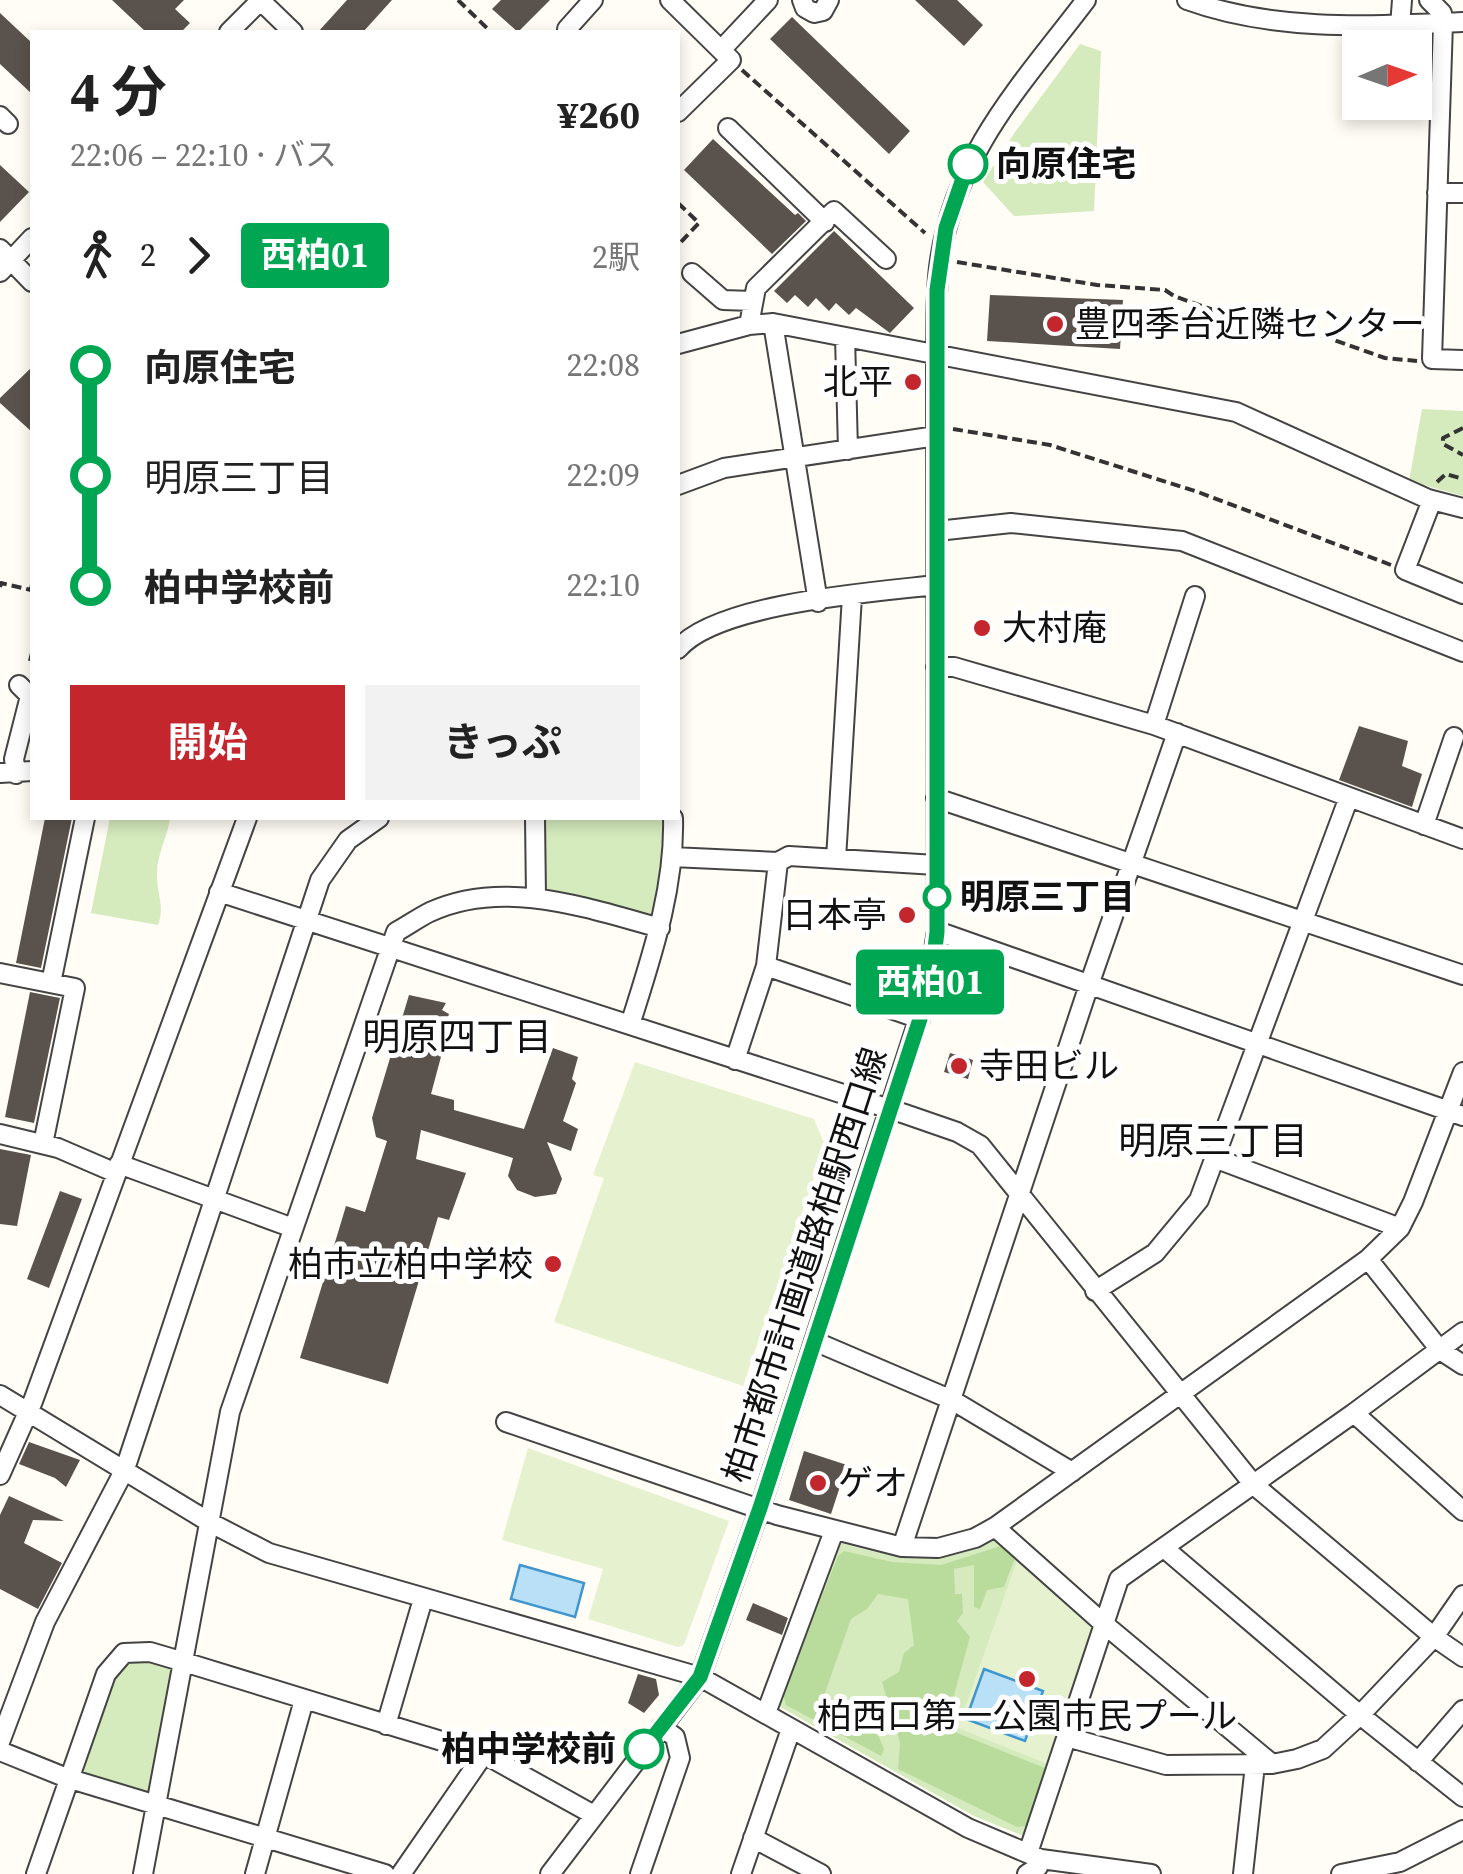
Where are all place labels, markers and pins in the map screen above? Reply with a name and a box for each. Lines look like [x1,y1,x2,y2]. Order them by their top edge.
place label: 向原住宅 [996,140,1136,188]
marker: 向原住宅 [949,145,987,183]
place label: 豊四季台近隣センター [1075,300,1425,348]
marker: 豊四季台近隣センター [1044,313,1066,335]
place label: 北平 [823,358,893,406]
marker: 北平 [902,371,924,393]
place label: 大村庵 [1002,604,1107,652]
marker: 大村庵 [971,617,993,639]
place label: 明原三丁目 [960,873,1135,921]
marker: 明原三丁目 [924,884,950,910]
place label: 日本亭 [782,891,887,939]
marker: 日本亭 [896,904,918,926]
place label: 寺田ビル [979,1042,1119,1090]
marker: 寺田ビル [948,1055,970,1077]
place label: 柏市立柏中学校 [288,1240,533,1288]
marker: 柏市立柏中学校 [542,1253,564,1275]
place label: ゲオ [838,1459,908,1507]
marker: ゲオ [807,1472,829,1494]
marker: 柏西口第一公園市民プール [1016,1668,1038,1690]
place label: 柏西口第一公園市民プール [817,1692,1237,1740]
place label: 柏中学校前 [441,1725,616,1773]
marker: 柏中学校前 [625,1730,663,1768]

